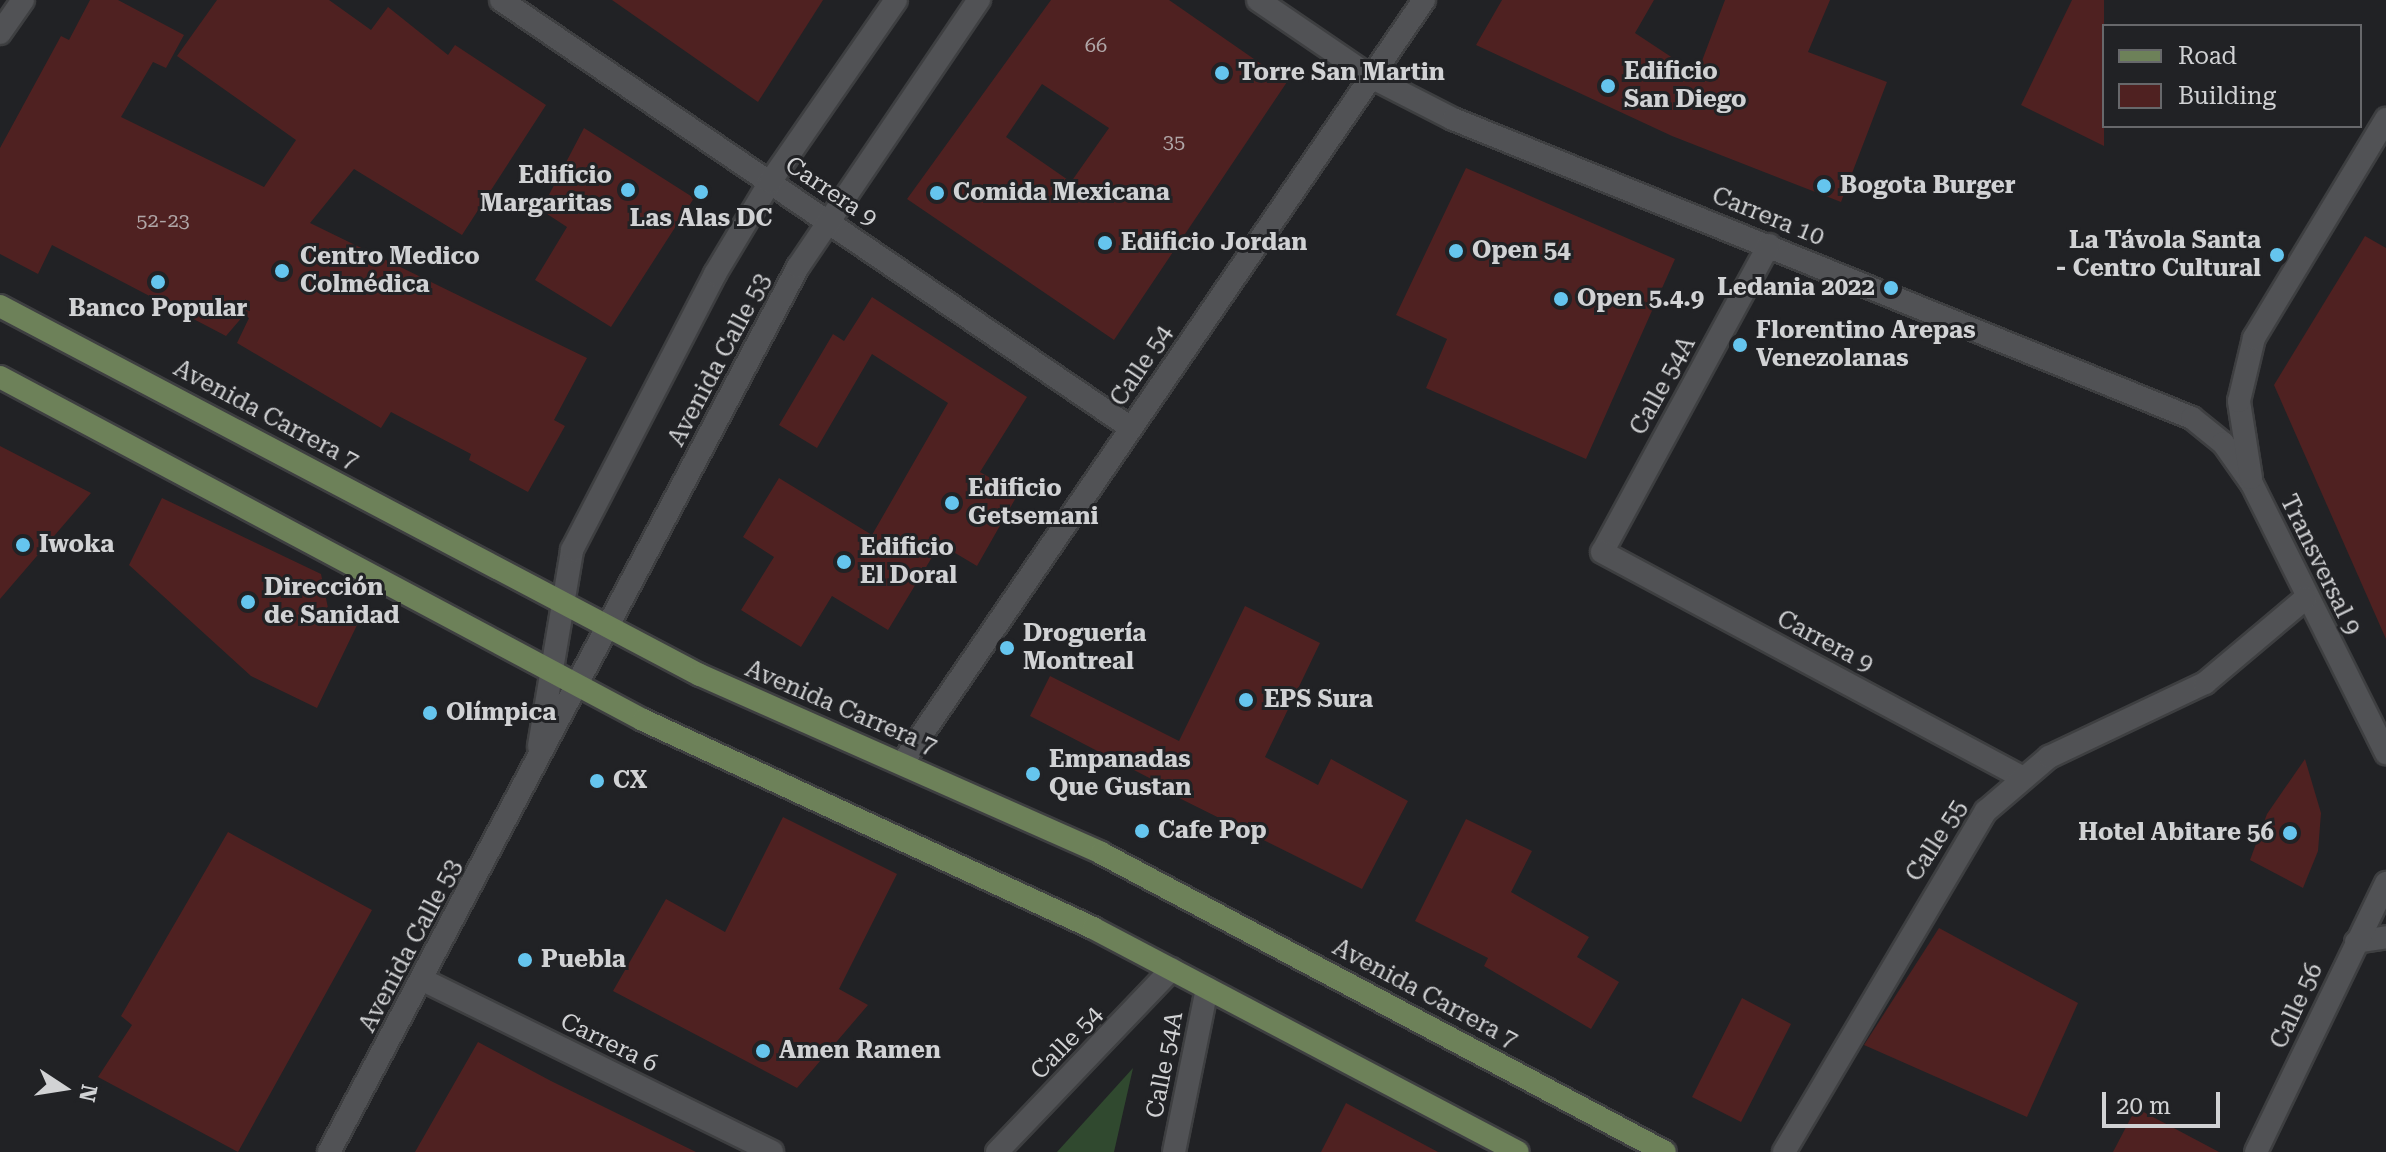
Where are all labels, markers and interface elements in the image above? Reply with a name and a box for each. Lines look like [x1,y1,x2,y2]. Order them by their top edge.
legend [2102,24,2362,128]
house number: 66 [1085,33,1107,57]
text: Road [2178,42,2237,70]
place label: Edificio San Diego [1624,58,1747,114]
place label: Torre San Martin [1238,59,1445,87]
marker: Torre San Martin [1213,64,1231,82]
marker: Edificio San Diego [1599,77,1617,95]
text: Building [2178,82,2276,110]
house number: 35 [1163,129,1185,153]
street label: Carrera 9 [779,151,883,233]
place label: Edificio Margaritas [480,162,612,218]
place label: Bogota Burger [1840,172,2016,200]
marker: Bogota Burger [1815,177,1833,195]
place label: Comida Mexicana [953,179,1170,207]
marker: Edificio Margaritas [619,181,637,199]
street label: Carrera 10 [1708,181,1828,253]
marker: Las Alas DC [692,183,710,201]
marker: Comida Mexicana [928,184,946,202]
place label: Las Alas DC [630,205,772,233]
house number: 52-23 [136,208,190,232]
place label: La Távola Santa - Centro Cultural [2055,227,2261,283]
place label: Edificio Jordan [1121,229,1307,257]
marker: Edificio Jordan [1096,234,1114,252]
place label: Open 54 [1472,237,1571,265]
marker: Open 54 [1447,242,1465,260]
place label: Centro Medico Colmédica [300,243,480,299]
marker: La Távola Santa - Centro Cultural [2268,246,2286,264]
marker: Centro Medico Colmédica [271,260,293,282]
street label: Avenida Calle 53 [662,269,778,451]
marker: Banco Popular [149,273,167,291]
place label: Ledania 2022 [1717,274,1875,302]
marker: Ledania 2022 [1882,279,1900,297]
place label: Open 5.4.9 [1577,285,1704,313]
marker: Open 5.4.9 [1552,290,1570,308]
place label: Banco Popular [68,295,248,323]
place label: Florentino Arepas Venezolanas [1756,317,1976,373]
street label: Calle 54 [1105,320,1179,412]
street label: Calle 54A [1624,332,1702,440]
marker: Florentino Arepas Venezolanas [1731,336,1749,354]
street label: Avenida Carrera 7 [169,354,363,476]
place label: Edificio Getsemani [968,475,1099,531]
street label: Transversal 9 [2274,490,2366,640]
marker: Edificio Getsemani [943,494,961,512]
place label: Iwoka [39,531,114,559]
place label: Edificio El Doral [860,534,957,590]
marker: Iwoka [14,536,32,554]
marker: Edificio El Doral [835,553,853,571]
place label: Dirección de Sanidad [264,574,400,630]
marker: Dirección de Sanidad [239,593,257,611]
street label: Carrera 9 [1772,605,1878,679]
place label: Droguería Montreal [1023,620,1146,676]
marker: Droguería Montreal [998,639,1016,657]
street label: Avenida Carrera 7 [741,655,941,761]
place label: EPS Sura [1264,686,1373,714]
marker: EPS Sura [1235,689,1257,711]
place label: Olímpica [446,699,556,727]
marker: Olímpica [421,704,439,722]
place label: Empanadas Que Gustan [1049,746,1191,802]
marker: Empanadas Que Gustan [1024,765,1042,783]
place label: CX [613,767,647,795]
marker: CX [588,772,606,790]
street label: Calle 55 [1900,795,1974,887]
place label: Cafe Pop [1158,817,1267,845]
place label: Hotel Abitare 56 [2078,819,2274,847]
marker: Cafe Pop [1133,822,1151,840]
marker: Hotel Abitare 56 [2281,824,2299,842]
street label: Avenida Calle 53 [353,855,469,1037]
street label: Avenida Carrera 7 [1328,933,1522,1055]
place label: Puebla [541,946,626,974]
marker: Puebla [516,951,534,969]
street label: Calle 56 [2265,959,2329,1053]
street label: Calle 54 [1025,1000,1109,1086]
street label: Carrera 6 [555,1007,663,1079]
street label: Calle 54A [1141,1009,1189,1121]
place label: Amen Ramen [779,1037,941,1065]
marker: Amen Ramen [754,1042,772,1060]
north arrow [24,1048,104,1128]
scale bar [2106,1076,2224,1126]
text: N [74,1082,102,1104]
text: 20 m [2116,1092,2171,1120]

